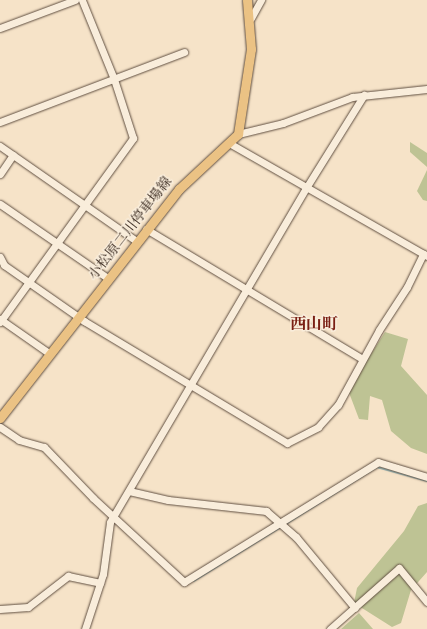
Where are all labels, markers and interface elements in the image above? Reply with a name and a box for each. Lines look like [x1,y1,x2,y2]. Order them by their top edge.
street label: 小松原二川停車場線 [86,174,176,284]
district label: 西山町 [290,315,338,335]

